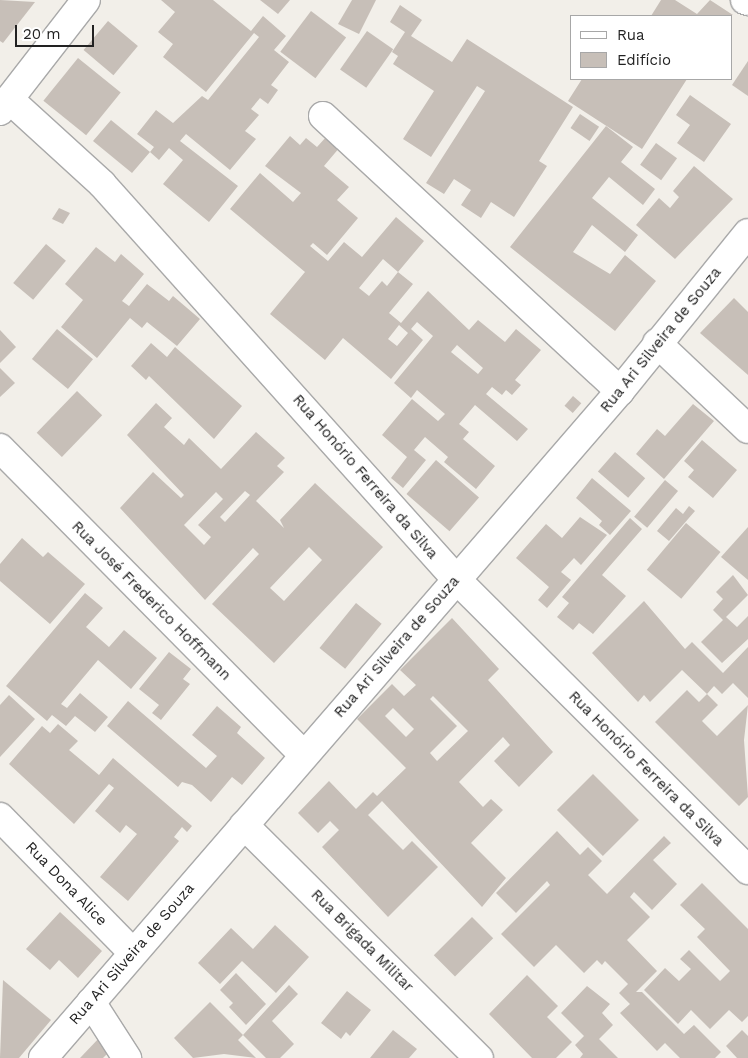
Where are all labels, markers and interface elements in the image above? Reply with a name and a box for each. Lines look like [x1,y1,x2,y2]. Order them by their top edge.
scale bar [18,15,96,47]
legend [570,15,733,80]
text: 20 m [23,25,61,43]
text: Rua [617,26,645,44]
text: Edifício [617,51,671,69]
street label: Rua Ari Silveira de Souza [596,263,726,417]
street label: Rua Honório Ferreira da Silva [288,391,442,563]
street label: Rua José Frederico Hoffmann [67,517,235,685]
street label: Rua Ari Silveira de Souza [330,572,464,722]
street label: Rua Honório Ferreira da Silva [564,687,728,851]
street label: Rua Dona Alice [21,838,111,930]
street label: Rua Ari Silveira de Souza [65,879,199,1029]
street label: Rua Brigada Militar [307,886,417,996]

